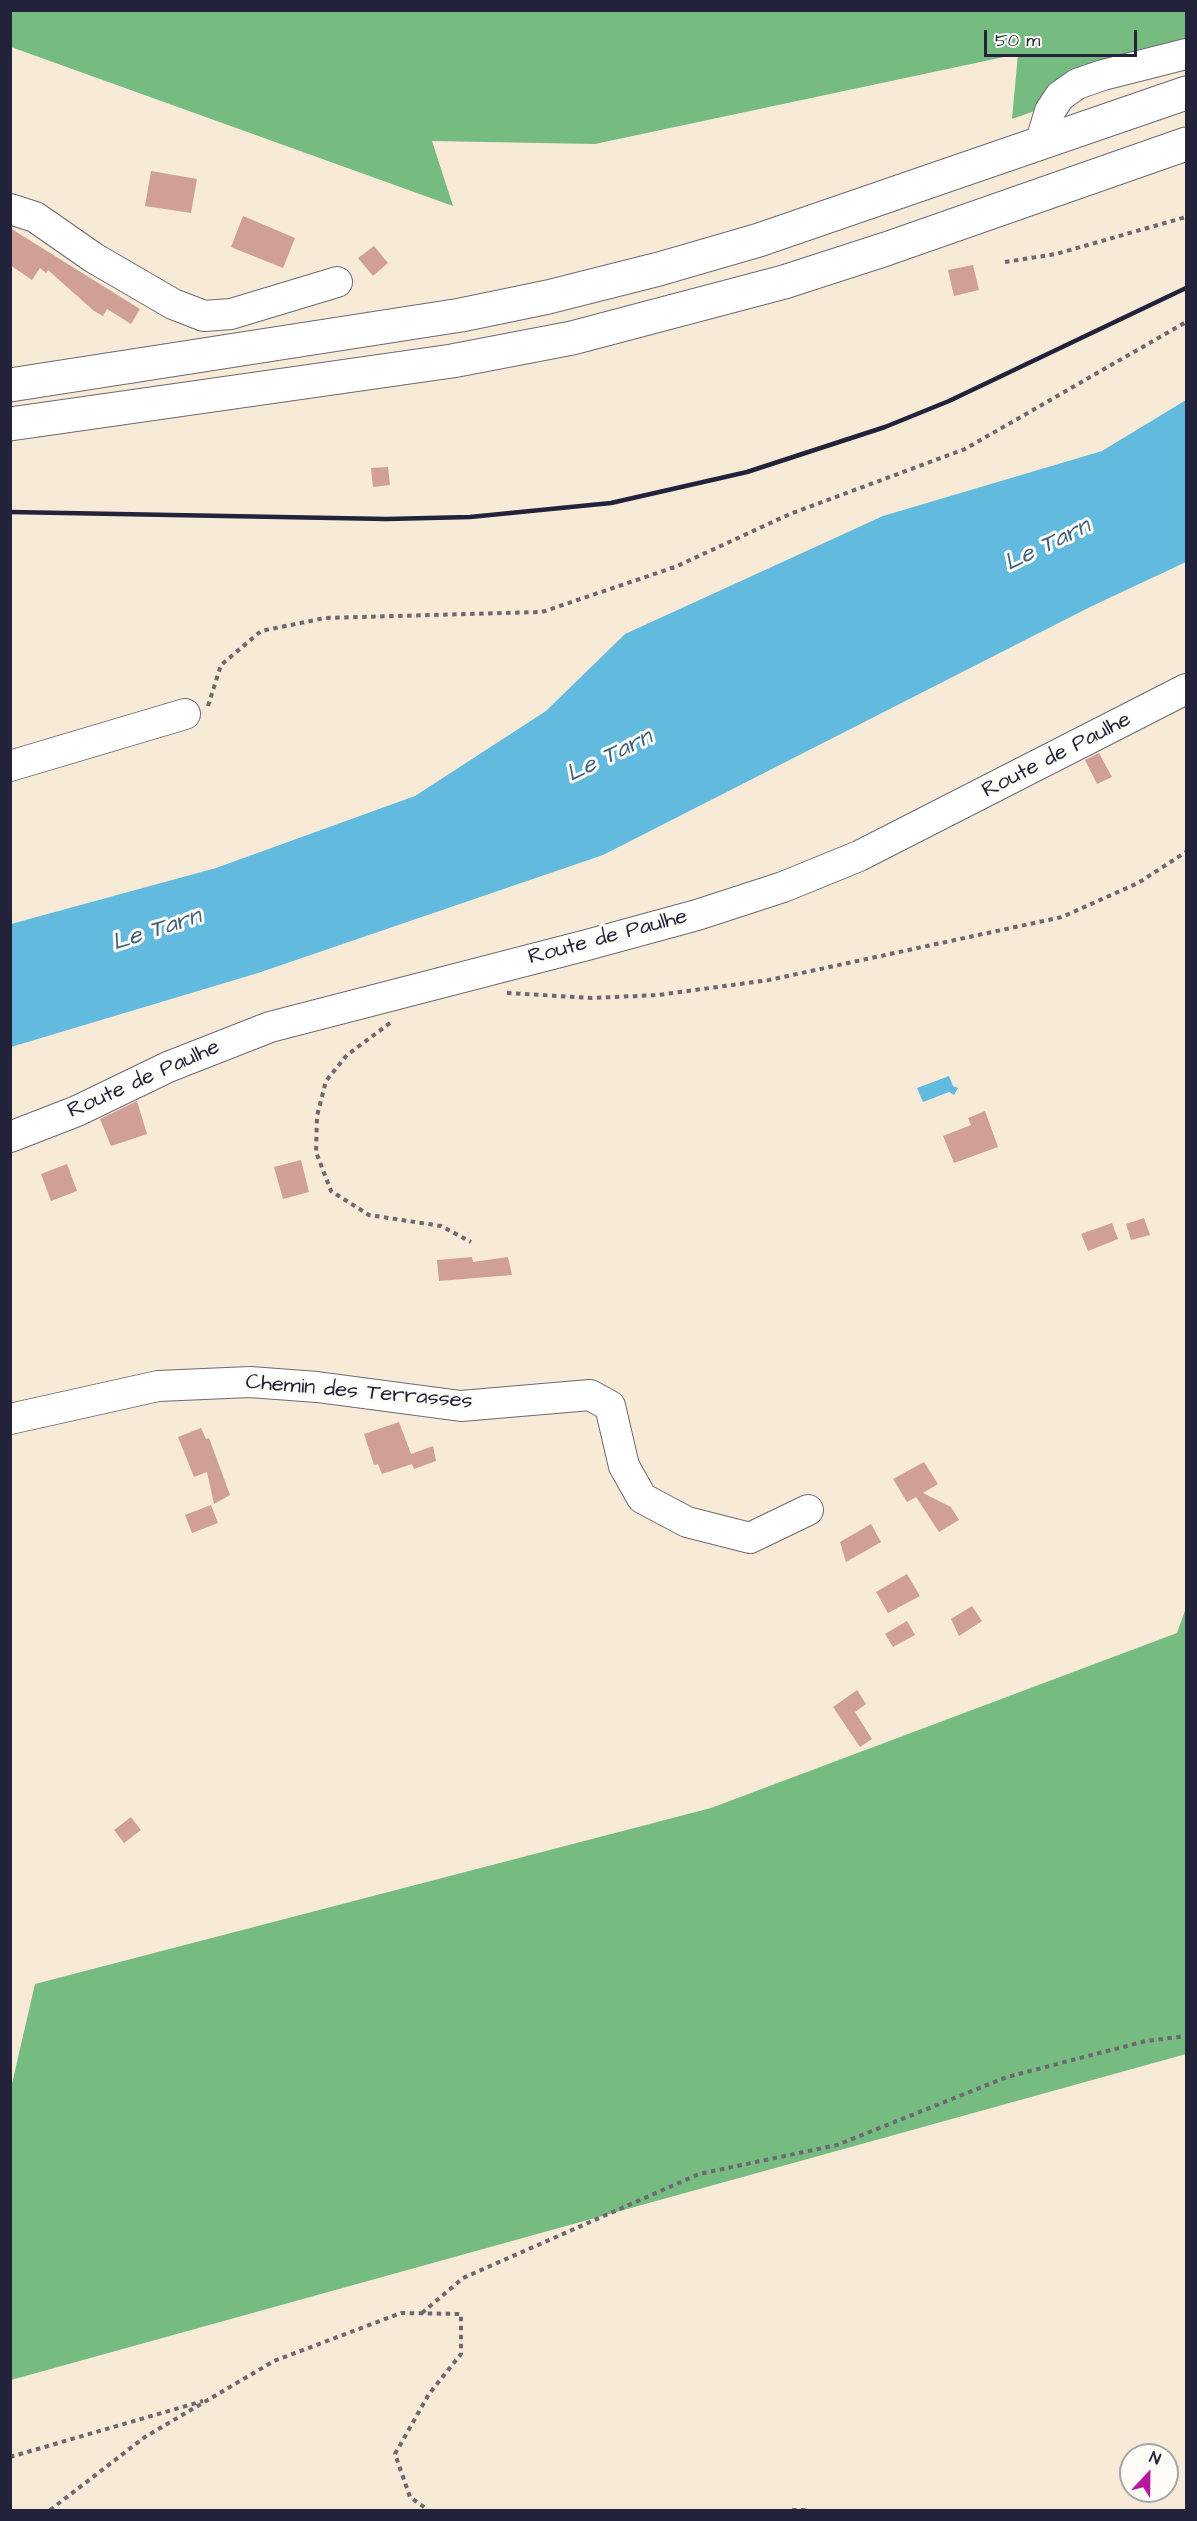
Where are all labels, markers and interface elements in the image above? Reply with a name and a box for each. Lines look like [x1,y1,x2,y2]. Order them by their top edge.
scale bar [987,18,1140,56]
text: 50 m [995,28,1040,53]
water label: Le Tarn [1001,513,1095,579]
street label: Route de Paulhe [978,707,1136,805]
water label: Le Tarn [563,724,657,790]
water label: Le Tarn [109,903,205,959]
street label: Route de Paulhe [526,904,690,972]
street label: Route de Paulhe [64,1035,224,1125]
street label: Chemin des Terrasses [244,1370,474,1416]
north arrow [1119,2443,1179,2503]
text: N [1146,2446,1164,2470]

